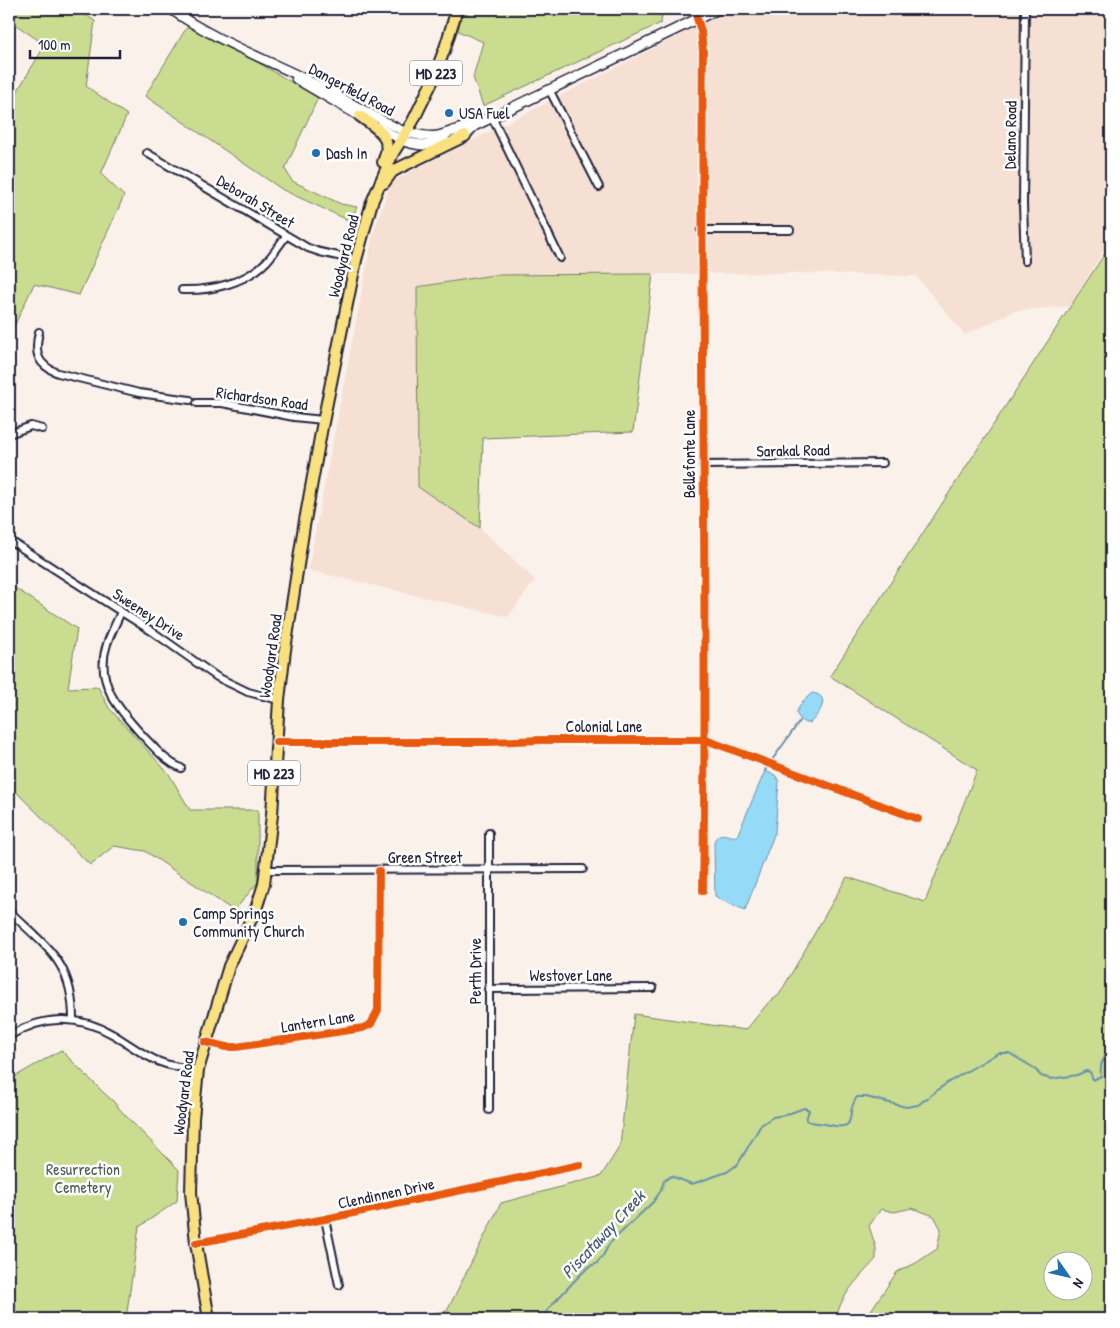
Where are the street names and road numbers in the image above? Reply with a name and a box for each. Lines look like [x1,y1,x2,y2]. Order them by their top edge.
street label: Dangerfield Road [305,57,399,121]
road number: MD 223 [410,60,462,86]
street label: Delano Road [998,101,1022,169]
street label: Deborah Street [213,169,299,233]
street label: Woodyard Road [322,212,364,300]
street label: Richardson Road [215,381,309,415]
street label: Bellefonte Lane [678,409,700,498]
street label: Sarakal Road [756,438,830,462]
street label: Sweeney Drive [109,583,190,646]
street label: Woodyard Road [253,613,287,699]
street label: Colonial Lane [566,715,643,737]
road number: MD 223 [248,760,300,786]
street label: Green Street [388,846,463,868]
street label: Perth Drive [464,937,486,1004]
street label: Westover Lane [530,964,613,986]
street label: Lantern Lane [280,1004,357,1038]
street label: Woodyard Road [167,1050,199,1136]
street label: Clendinnen Drive [336,1172,437,1214]

